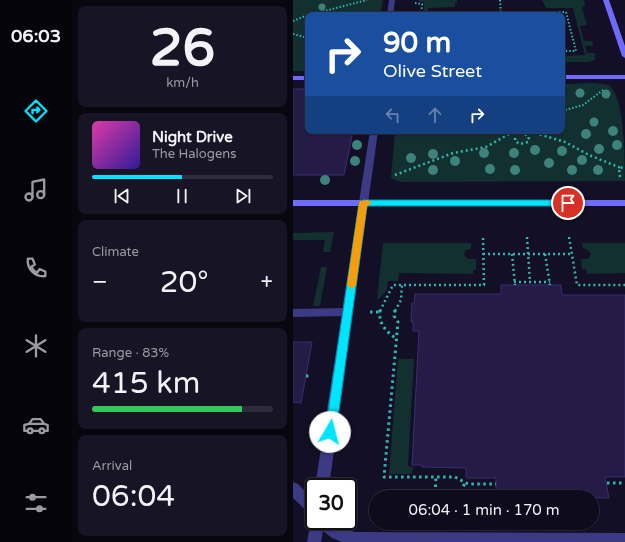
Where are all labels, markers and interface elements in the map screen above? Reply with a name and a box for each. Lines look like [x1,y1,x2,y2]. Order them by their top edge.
text: 26 [150,17,215,80]
text: 06:03 [11,25,61,47]
text: 90 m [383,26,451,60]
icon: right [317,28,369,80]
text: Olive Street [383,60,482,82]
text: km/h [166,75,199,91]
icon: directions [22,97,50,125]
icon: left [382,104,404,126]
icon: ahead [424,104,446,126]
icon: right [466,104,488,126]
text: Night Drive [152,128,233,146]
text: The Halogens [152,146,236,162]
icon: music [22,176,50,204]
icon: previous [111,185,133,207]
icon: pause [171,185,193,207]
icon: next [232,185,254,207]
pin [551,186,585,220]
icon: arrive [557,192,579,214]
text: Climate [92,244,139,260]
icon: phone [22,254,50,282]
text: 20° [160,264,209,301]
text: − [92,269,108,295]
text: + [261,269,273,295]
icon: climate [22,332,50,360]
text: Range · 83% [92,345,169,361]
text: 415 km [92,365,200,402]
icon: car [22,411,50,439]
position arrow [309,411,351,453]
text: Arrival [92,458,132,474]
text: 06:04 [92,478,175,515]
speed limit sign: 30 [305,478,357,530]
icon: filters [22,489,50,517]
text: 06:04 · 1 min · 170 m [409,501,559,519]

